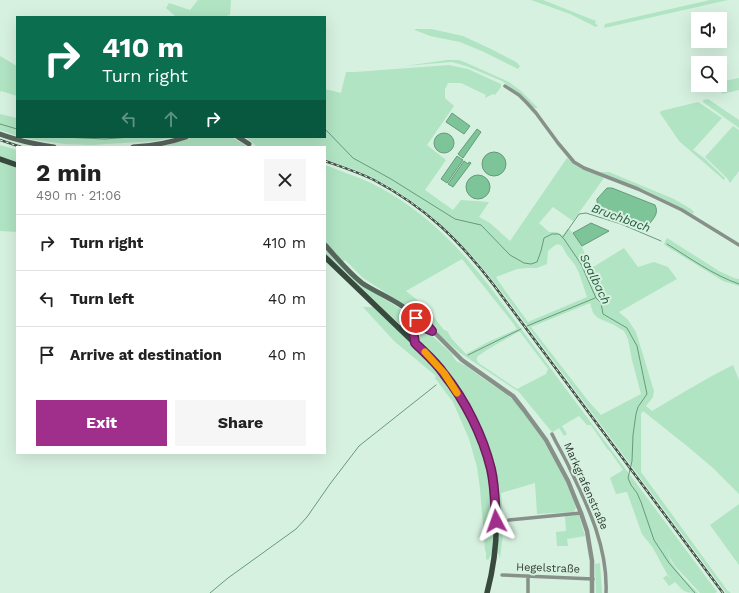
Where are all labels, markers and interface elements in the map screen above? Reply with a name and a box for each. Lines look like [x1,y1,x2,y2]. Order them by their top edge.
map controls [691,12,727,92]
button: sound [691,12,727,48]
text: 410 m [102,31,184,64]
icon: right [36,32,88,84]
button: search [691,56,727,92]
text: Turn right [102,65,188,86]
icon: left [118,108,140,130]
icon: ahead [160,108,182,130]
icon: right [202,108,224,130]
text: 2 min [36,159,102,187]
button: close [264,159,306,201]
text: 490 m · 21:06 [36,188,121,203]
water label: Bruchbach [590,201,652,235]
icon: right [36,232,58,254]
text: Turn right [70,234,143,252]
text: 410 m [262,234,306,252]
water label: Saalbach [577,251,613,307]
icon: left [36,288,58,310]
text: Turn left [70,290,134,308]
text: 40 m [268,290,306,308]
pin [399,301,433,335]
icon: arrive [405,307,427,329]
icon: arrive [36,344,58,366]
text: Arrive at destination [70,346,222,364]
text: 40 m [268,346,306,364]
button: Exit [36,400,167,446]
button: Share [175,400,306,446]
street label: Markgrafenstraße [561,440,611,532]
position arrow [475,500,517,542]
street label: Hegelstraße [516,560,580,576]

